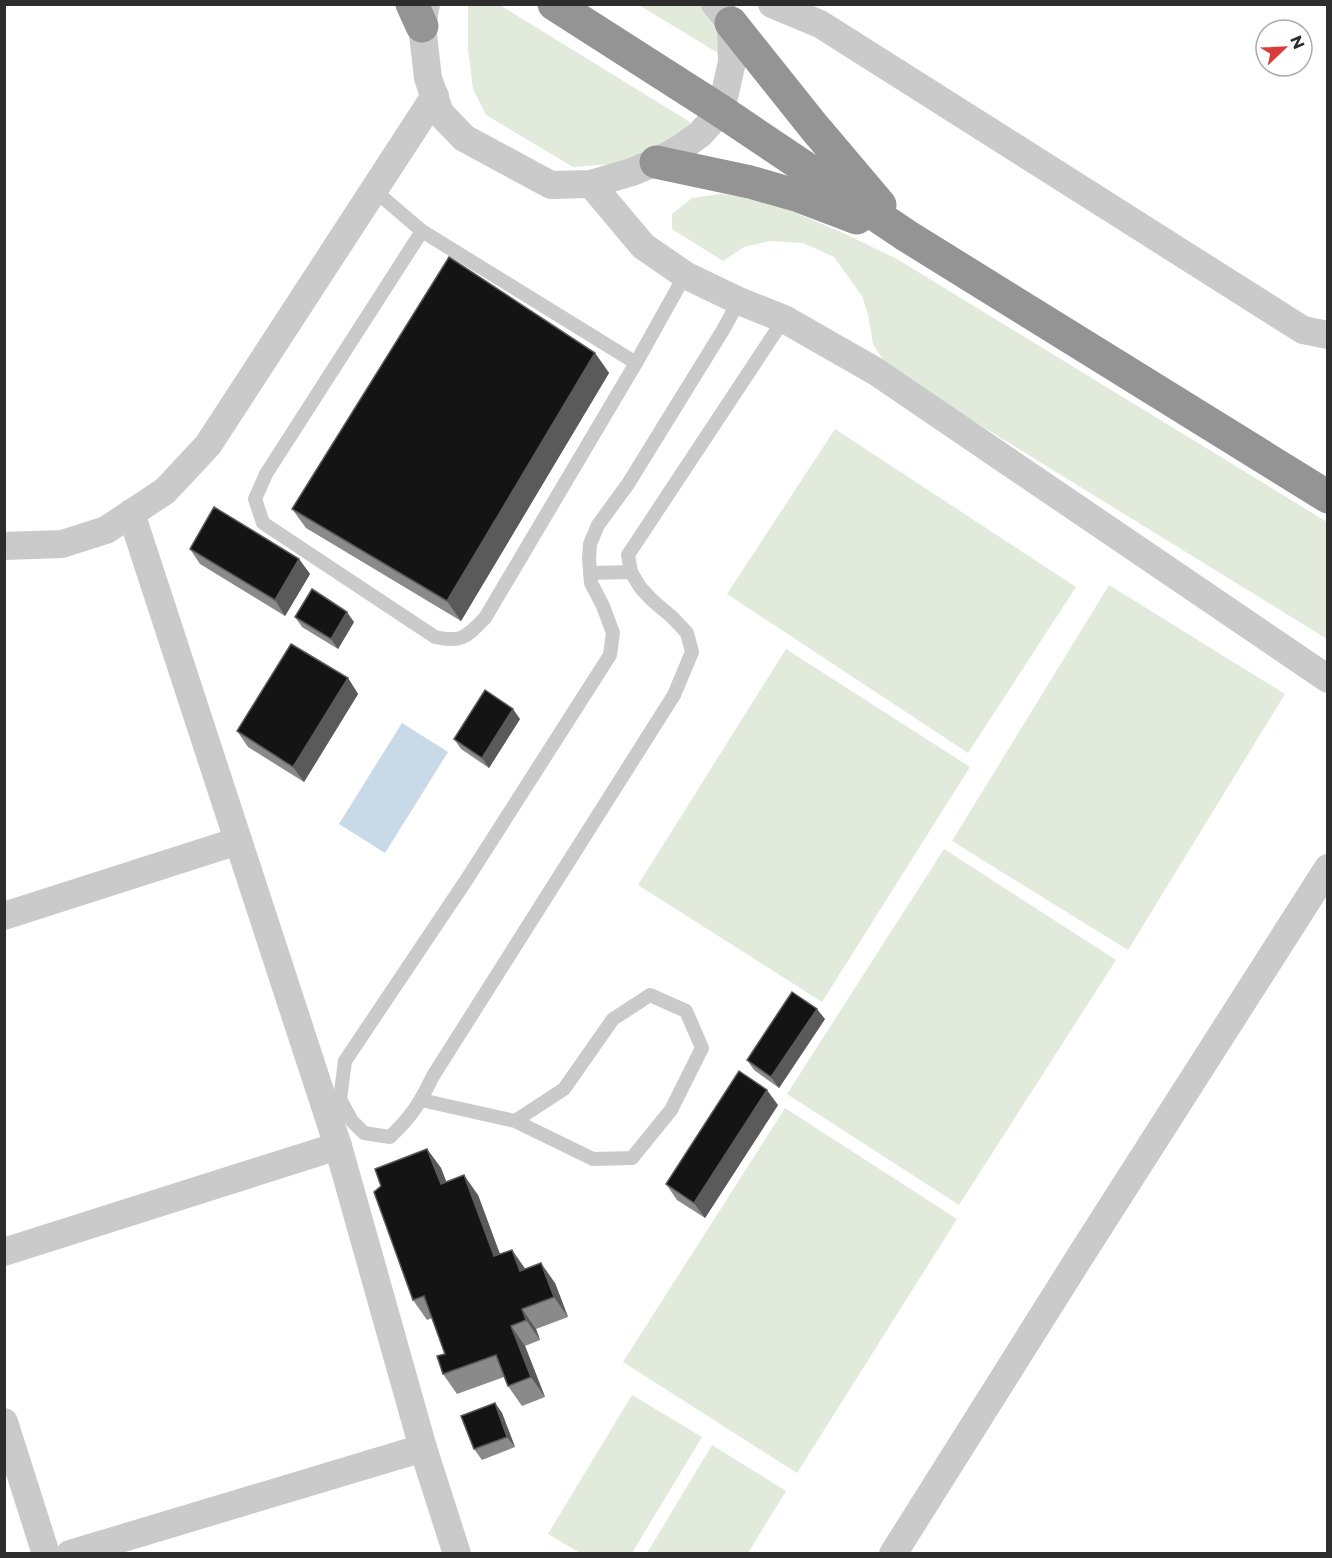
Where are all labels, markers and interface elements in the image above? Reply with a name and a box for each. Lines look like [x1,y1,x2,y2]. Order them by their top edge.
north arrow [1254,18,1314,78]
text: N [1286,33,1309,52]

